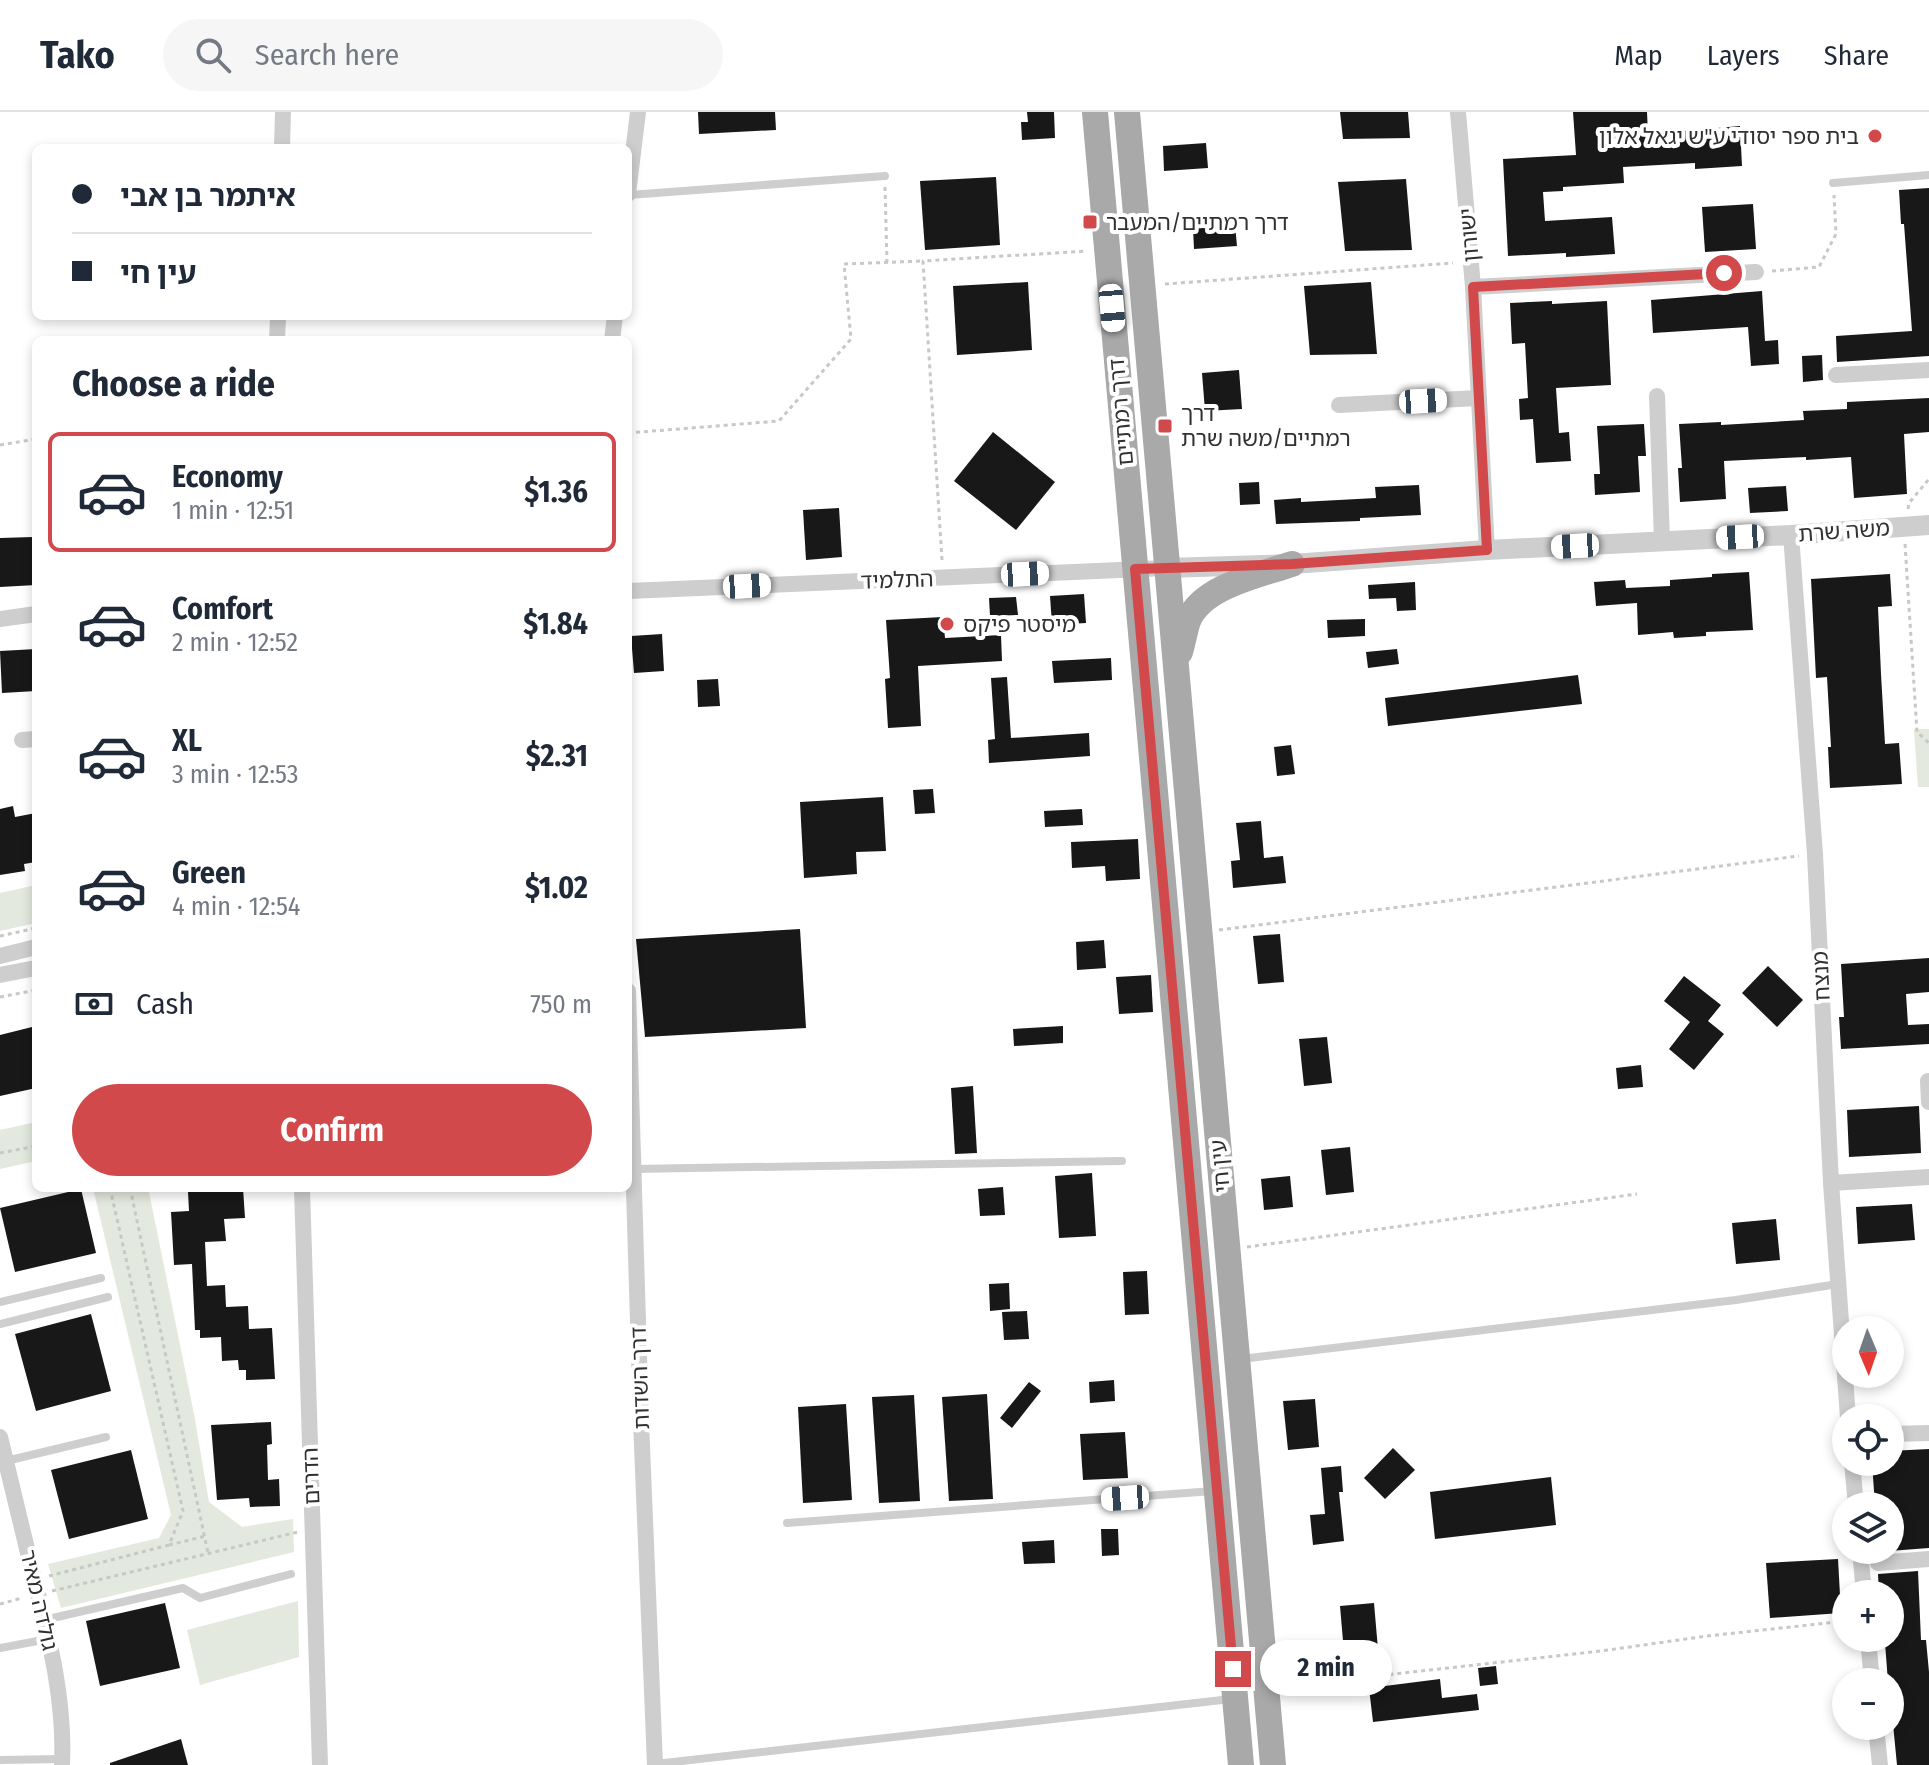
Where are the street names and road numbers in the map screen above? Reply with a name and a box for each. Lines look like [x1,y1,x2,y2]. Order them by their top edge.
street label: ישורון [1453,207,1485,263]
street label: דרך רמתיים [1103,357,1139,467]
street label: משה שרת [1797,514,1891,548]
street label: התלמיד [860,565,934,595]
street label: מנצח [1806,950,1836,1002]
street label: עין חי [1204,1138,1236,1194]
street label: דרך השדות [625,1326,655,1430]
street label: הדרים [297,1447,325,1505]
street label: גולדה מאיר [14,1547,64,1653]

